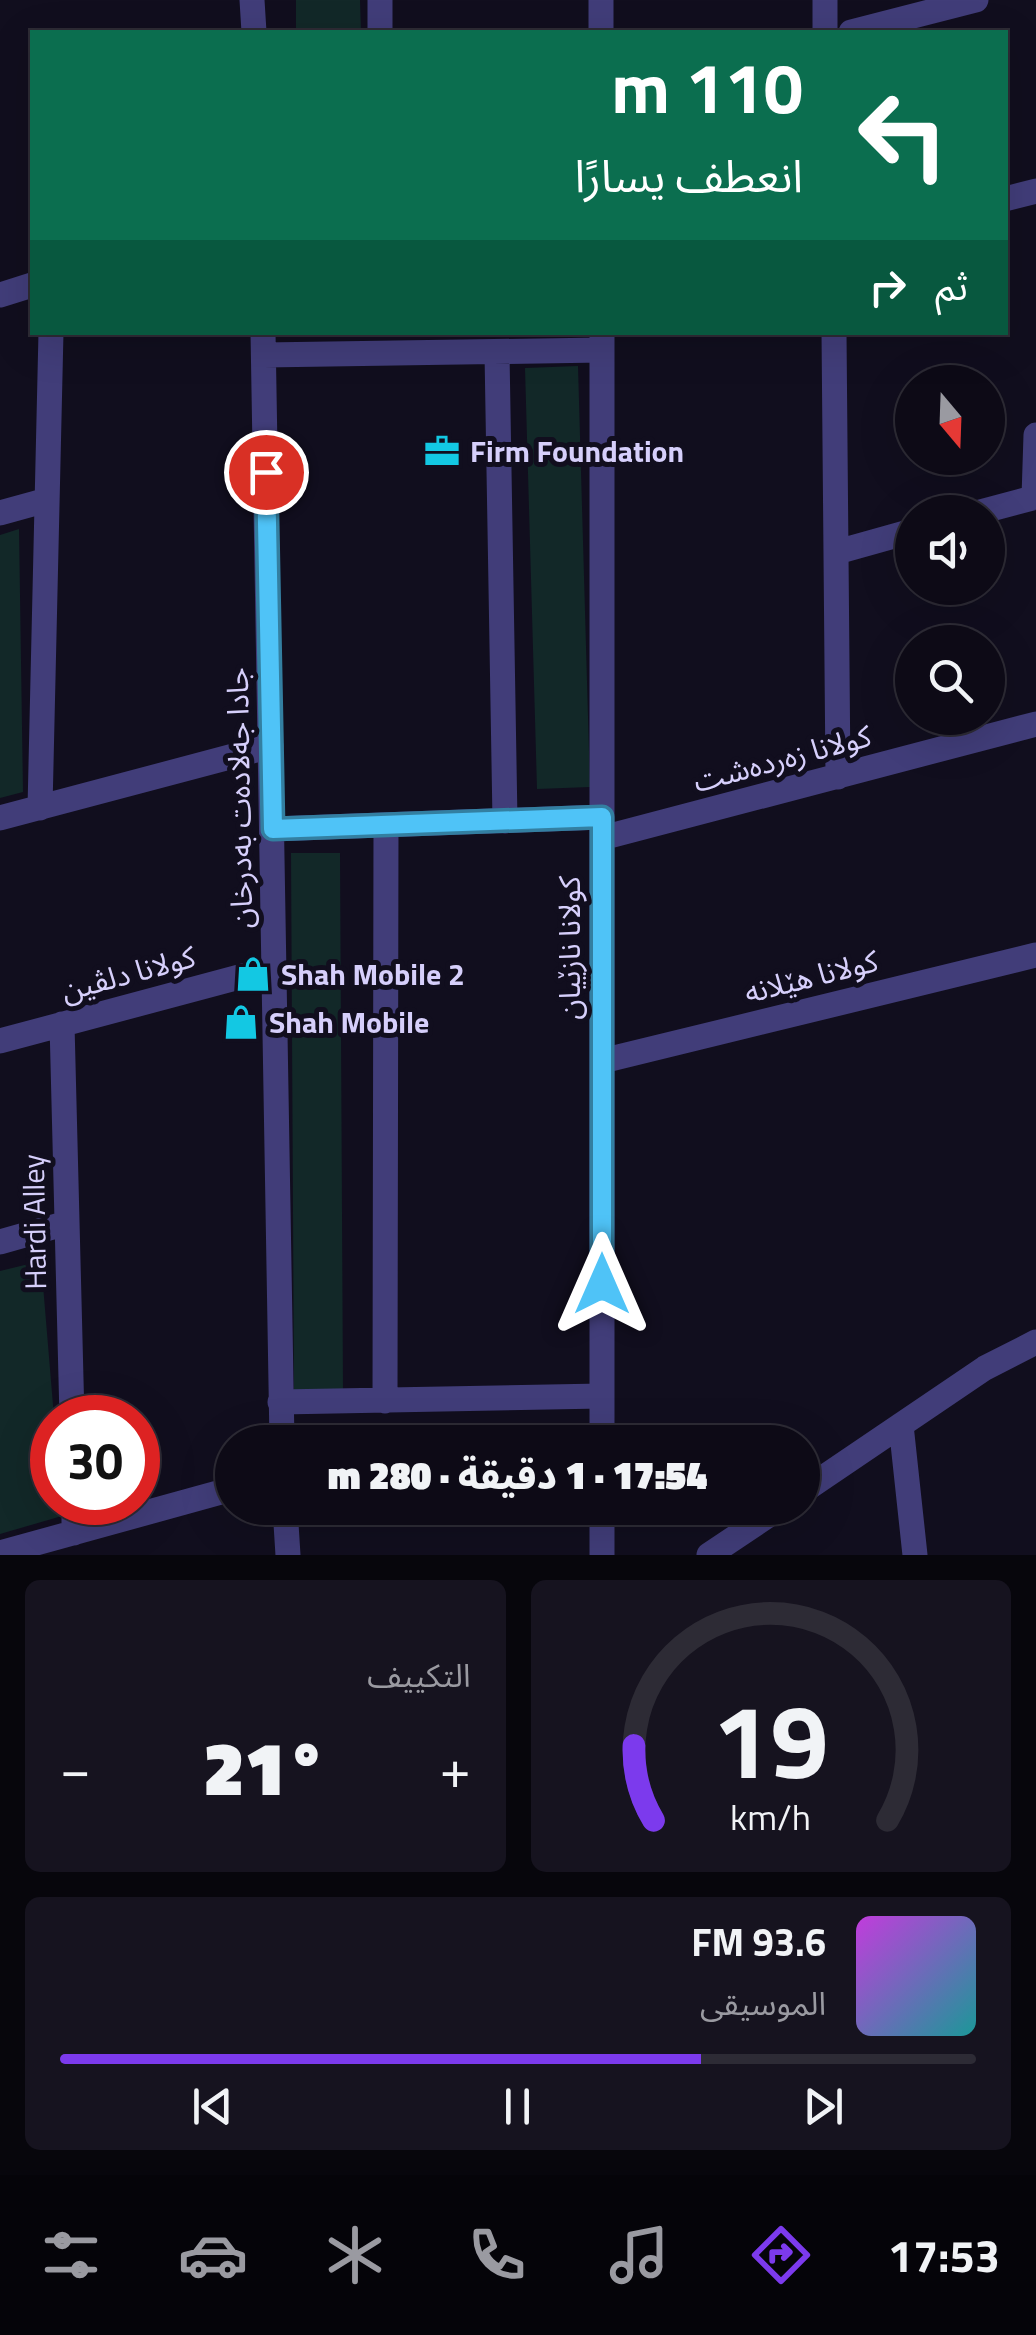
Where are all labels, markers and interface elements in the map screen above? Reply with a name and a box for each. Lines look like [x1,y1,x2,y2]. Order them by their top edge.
text: 110 m [611,34,803,140]
icon: left [838,70,968,200]
text: انعطف يسارًا [575,141,803,209]
text: ثم [935,257,968,315]
icon: right [860,260,915,315]
north arrow [895,365,1005,475]
map controls [895,365,1005,735]
place label: Firm Foundation [470,428,684,474]
pin [224,430,309,515]
office icon: Firm Foundation [423,432,461,470]
icon: arrive [239,445,294,500]
button: sound [895,495,1005,605]
button: search [895,625,1005,735]
street label: جادا جەلادەت بەدرخان [214,667,264,929]
street label: کولانا زەردەشت [688,712,877,804]
street label: کولانا نازێیان [546,875,592,1020]
street label: کولانا دلڤین [56,933,201,1013]
street label: کولانا هێلانە [739,937,883,1015]
place label: Shah Mobile 2 [281,951,465,997]
shop icon: Shah Mobile 2 [234,955,272,993]
place label: Shah Mobile [269,999,429,1045]
shop icon: Shah Mobile [222,1003,260,1041]
street label: Hardi Alley [10,1154,58,1290]
position arrow [550,1232,654,1336]
speed limit sign: 30 [30,1395,160,1525]
text: 17:54 · 1 دقيقة · 280 m [328,1446,707,1504]
text: التكييف [367,1651,471,1699]
text: 19 [713,1660,829,1818]
text: 21° [203,1710,327,1824]
text: − [60,1726,91,1809]
text: + [440,1726,470,1809]
text: km/h [730,1789,811,1844]
text: 93.6 FM [691,1913,826,1971]
text: الموسيقى [700,1979,826,2027]
icon: previous [185,2079,240,2134]
icon: pause [490,2079,545,2134]
icon: next [796,2079,851,2134]
icon: filters [36,2220,106,2290]
icon: car [178,2220,248,2290]
icon: climate [320,2220,390,2290]
icon: phone [462,2220,532,2290]
icon: music [604,2220,674,2290]
icon: directions [746,2220,816,2290]
text: 17:53 [888,2221,1000,2289]

